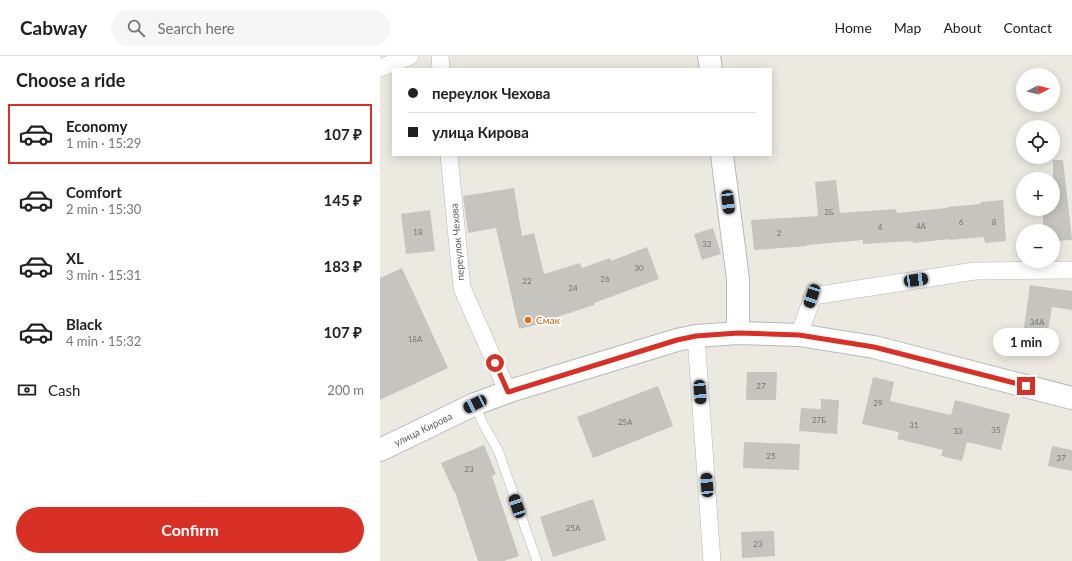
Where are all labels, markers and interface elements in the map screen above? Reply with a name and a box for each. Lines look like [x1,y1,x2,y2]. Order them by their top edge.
search box [111,10,391,46]
text: Cabway [20,16,87,39]
icon: search [125,17,147,39]
text: Search here [157,19,235,37]
text: Home [834,19,872,36]
text: Map [894,19,921,36]
text: About [943,19,981,36]
text: Contact [1003,19,1052,36]
north arrow [1016,68,1060,112]
map controls [1016,68,1060,268]
text: Choose a ride [16,69,125,91]
text: переулок Чехова [432,84,550,102]
icon: car [18,116,54,152]
text: Economy [66,117,127,135]
button: locate [1016,120,1060,164]
text: улица Кирова [432,123,529,141]
text: 107 ₽ [324,125,362,143]
text: 1 min · 15:29 [66,135,141,151]
button: + [1016,172,1060,216]
icon: car [18,182,54,218]
text: Comfort [66,183,122,201]
car [721,189,735,215]
text: 145 ₽ [324,191,362,209]
text: 2 min · 15:30 [66,201,141,217]
street label: переулок Чехова [448,203,466,281]
house number: 2Б [824,207,834,217]
house number: 6 [959,217,964,227]
house number: 8 [992,217,997,227]
house number: 4А [916,221,927,231]
house number: 4 [878,222,883,232]
button: − [1016,224,1060,268]
house number: 18 [413,227,423,237]
house number: 2 [777,228,782,238]
house number: 32 [702,239,712,249]
icon: car [18,248,54,284]
text: XL [66,249,84,267]
text: 183 ₽ [324,257,362,275]
house number: 30 [634,263,644,273]
text: 3 min · 15:31 [66,267,141,283]
car [903,272,929,288]
house number: 26 [600,274,610,284]
house number: 22 [522,276,532,286]
house number: 24 [568,283,578,293]
car [802,283,822,309]
icon: car [18,314,54,350]
place label: Смак [536,314,561,326]
text: Black [66,315,102,333]
marker: Смак [523,315,533,325]
house number: 34А [1030,317,1045,327]
text: 107 ₽ [324,323,362,341]
callout: 1 min [993,328,1059,356]
text: 4 min · 15:32 [66,333,141,349]
house number: 18А [408,334,423,344]
text: 1 min [1010,334,1042,350]
route start [486,354,504,372]
route end [1017,377,1035,395]
icon: cash [16,379,38,401]
car [693,380,707,404]
text: Cash [48,381,80,399]
house number: 27 [756,381,766,391]
text: 200 m [327,382,364,398]
car [462,393,488,415]
house number: 29 [873,398,883,408]
street label: улица Кирова [392,410,454,448]
house number: 27Б [812,415,826,425]
house number: 25А [618,417,633,427]
house number: 31 [909,420,919,430]
house number: 35 [991,425,1001,435]
house number: 33 [953,426,963,436]
house number: 25 [766,451,776,461]
house number: 37 [1056,453,1066,463]
house number: 23 [464,464,474,474]
car [700,473,714,497]
car [507,493,527,519]
button: Confirm [16,507,364,553]
house number: 25А [566,523,581,533]
house number: 23 [753,539,763,549]

